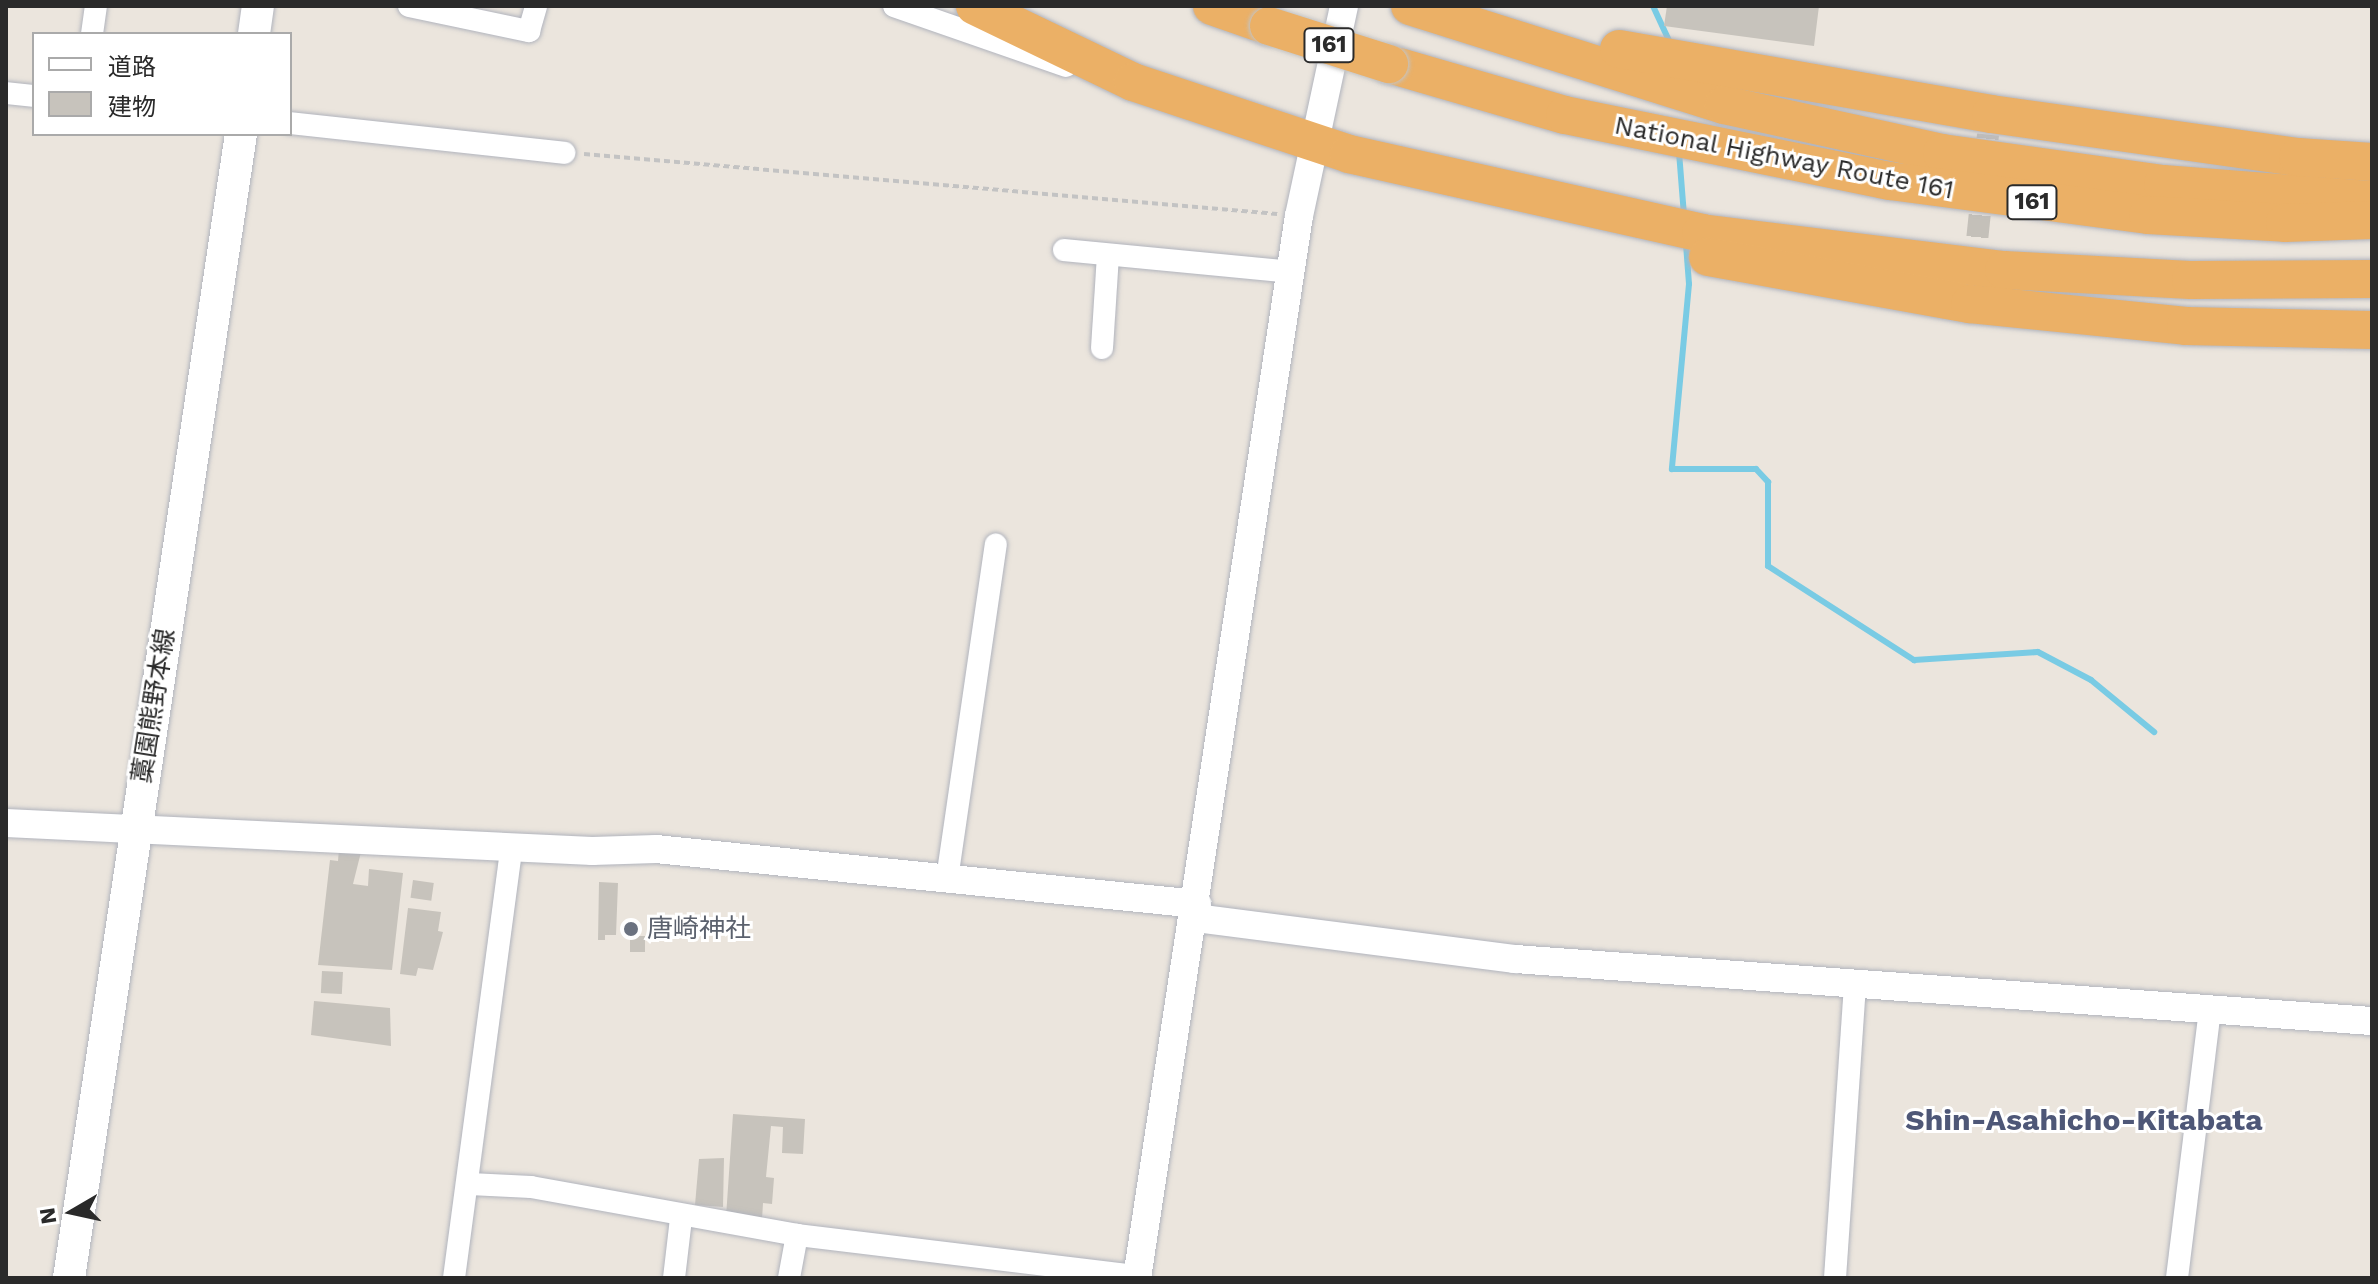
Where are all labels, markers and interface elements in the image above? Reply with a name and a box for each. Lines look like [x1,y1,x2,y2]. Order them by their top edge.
road number: 161 [1303,25,1355,65]
legend [32,32,292,136]
text: 道路 [108,53,156,81]
text: 建物 [108,93,156,121]
street label: National Highway Route 161 [1611,110,1957,206]
road number: 161 [2006,182,2058,222]
street label: 藁園熊野本線 [126,627,182,785]
place label: 唐崎神社 [647,913,751,945]
marker: 唐崎神社 [622,920,640,938]
district label: Shin-Asahicho-Kitabata [1905,1102,2263,1138]
north arrow [32,1172,112,1252]
text: N [34,1206,61,1226]

